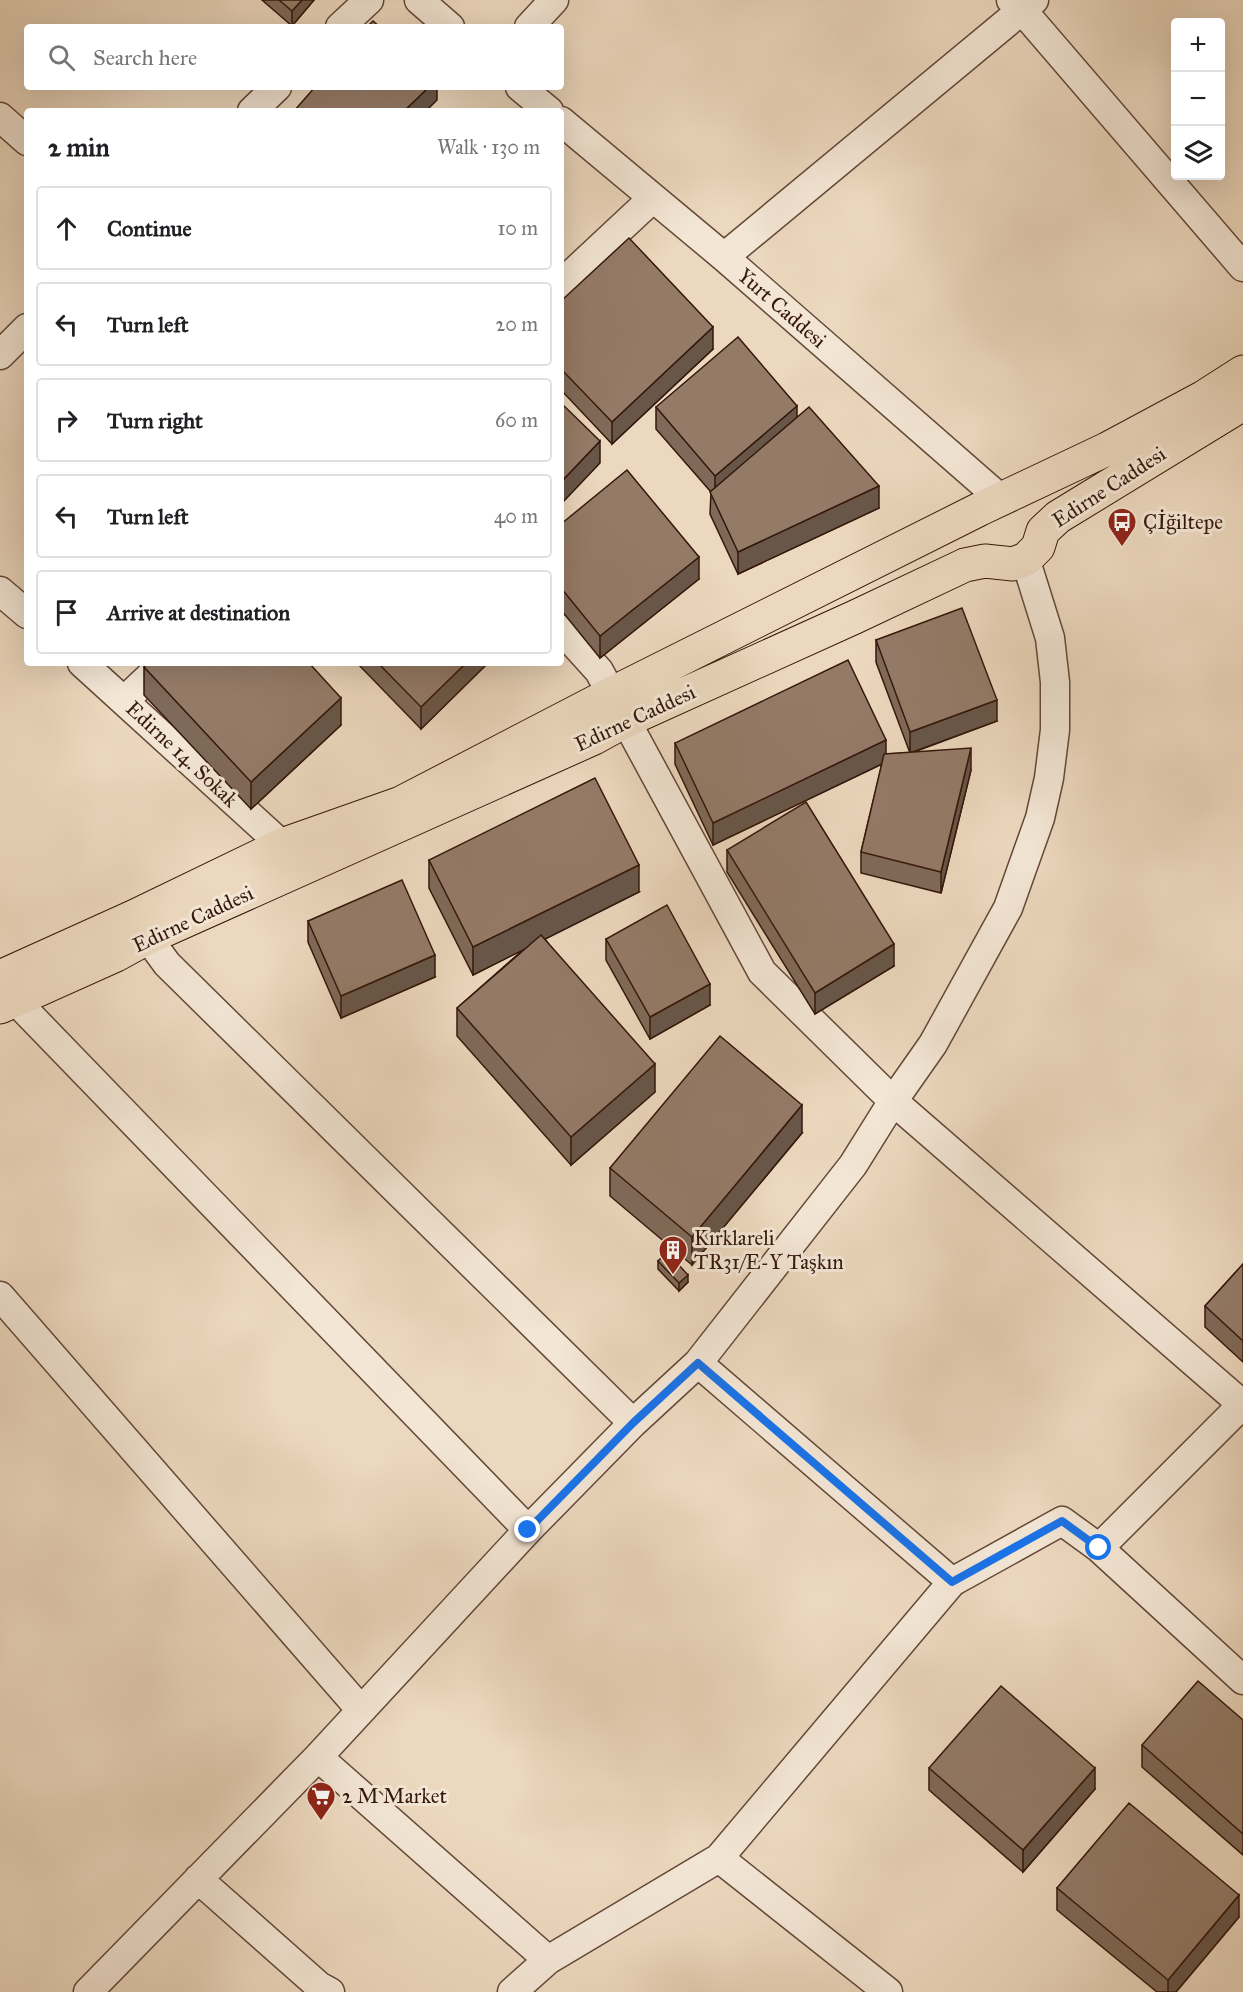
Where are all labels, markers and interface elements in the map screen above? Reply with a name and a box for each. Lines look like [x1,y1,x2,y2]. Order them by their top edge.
map controls [1171,18,1225,180]
button: + [1171,18,1225,72]
search box [24,24,564,90]
icon: search [45,41,78,74]
text: Search here [93,44,197,71]
button: − [1171,72,1225,126]
button: layers [1171,126,1225,180]
text: 2 min [48,131,109,163]
text: Walk · 130 m [437,135,540,159]
icon: ahead [50,212,83,245]
text: Continue [107,215,192,242]
text: 10 m [497,216,538,240]
street label: Yurt Caddesi [732,262,832,354]
icon: left [50,308,83,341]
text: Turn left [107,311,189,338]
text: 20 m [495,312,538,336]
icon: right [50,404,83,437]
text: Turn right [107,407,203,434]
text: 60 m [495,408,538,432]
street label: Edirne Caddesi [1047,440,1171,533]
icon: left [50,500,83,533]
text: Turn left [107,503,189,530]
text: 40 m [494,504,538,528]
bus stop icon: Çİğiltepe [1106,506,1138,548]
place label: Çİğiltepe [1143,509,1223,535]
icon: arrive [50,596,83,629]
text: Arrive at destination [107,599,290,626]
street label: Edirne Caddesi [570,679,700,757]
street label: Edirne 14. Sokak [120,695,244,813]
street label: Edirne Caddesi [128,880,258,958]
place label: Kırklareli TR31/E-Y Taşkın [694,1225,844,1275]
building icon: Kırklareli TR31/E-Y Taşkın [657,1234,689,1276]
route end [514,1516,540,1542]
route start [1085,1534,1111,1560]
supermarket icon: 2 M Market [305,1780,337,1822]
place label: 2 M Market [342,1783,448,1809]

